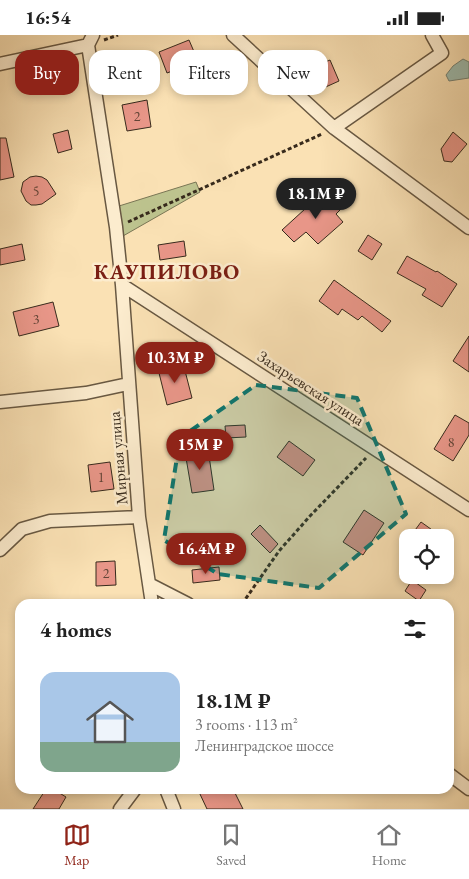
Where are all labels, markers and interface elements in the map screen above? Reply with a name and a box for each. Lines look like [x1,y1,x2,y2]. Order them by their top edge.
text: 16:54 [25,5,71,30]
chip: Buy [15,50,79,95]
chip: Rent [89,50,160,95]
chip: Filters [170,50,248,95]
chip: New [258,50,328,95]
house number: 2 [134,107,141,125]
pin: 18.1M ₽ [270,177,362,220]
house number: 5 [33,182,39,200]
text: 18.1M ₽ [287,183,345,204]
district label: КАУПИЛОВО [94,258,240,285]
house number: 3 [33,310,40,328]
pin: 10.3M ₽ [129,341,221,384]
street label: Захарьевская улица [254,346,369,431]
text: 10.3M ₽ [146,347,204,368]
street label: Мирная улица [103,410,133,506]
pin: 15M ₽ [165,429,235,471]
house number: 8 [448,433,455,451]
text: 15M ₽ [177,434,223,455]
house number: 1 [98,468,104,486]
map controls [399,529,454,584]
button: locate [399,529,454,584]
pin: 16.4M ₽ [160,533,252,575]
text: 16.4M ₽ [177,538,235,559]
house number: 2 [103,564,110,582]
icon: filters [401,615,429,643]
text: 4 homes [40,616,112,643]
text: 18.1M ₽ [195,687,271,714]
icon: home [80,692,140,752]
text: 3 rooms · 113 m² [195,714,298,735]
text: Ленинградское шоссе [195,735,334,756]
tab: Map [63,821,91,869]
tab: Saved [216,821,246,869]
tab: Home [372,821,406,869]

